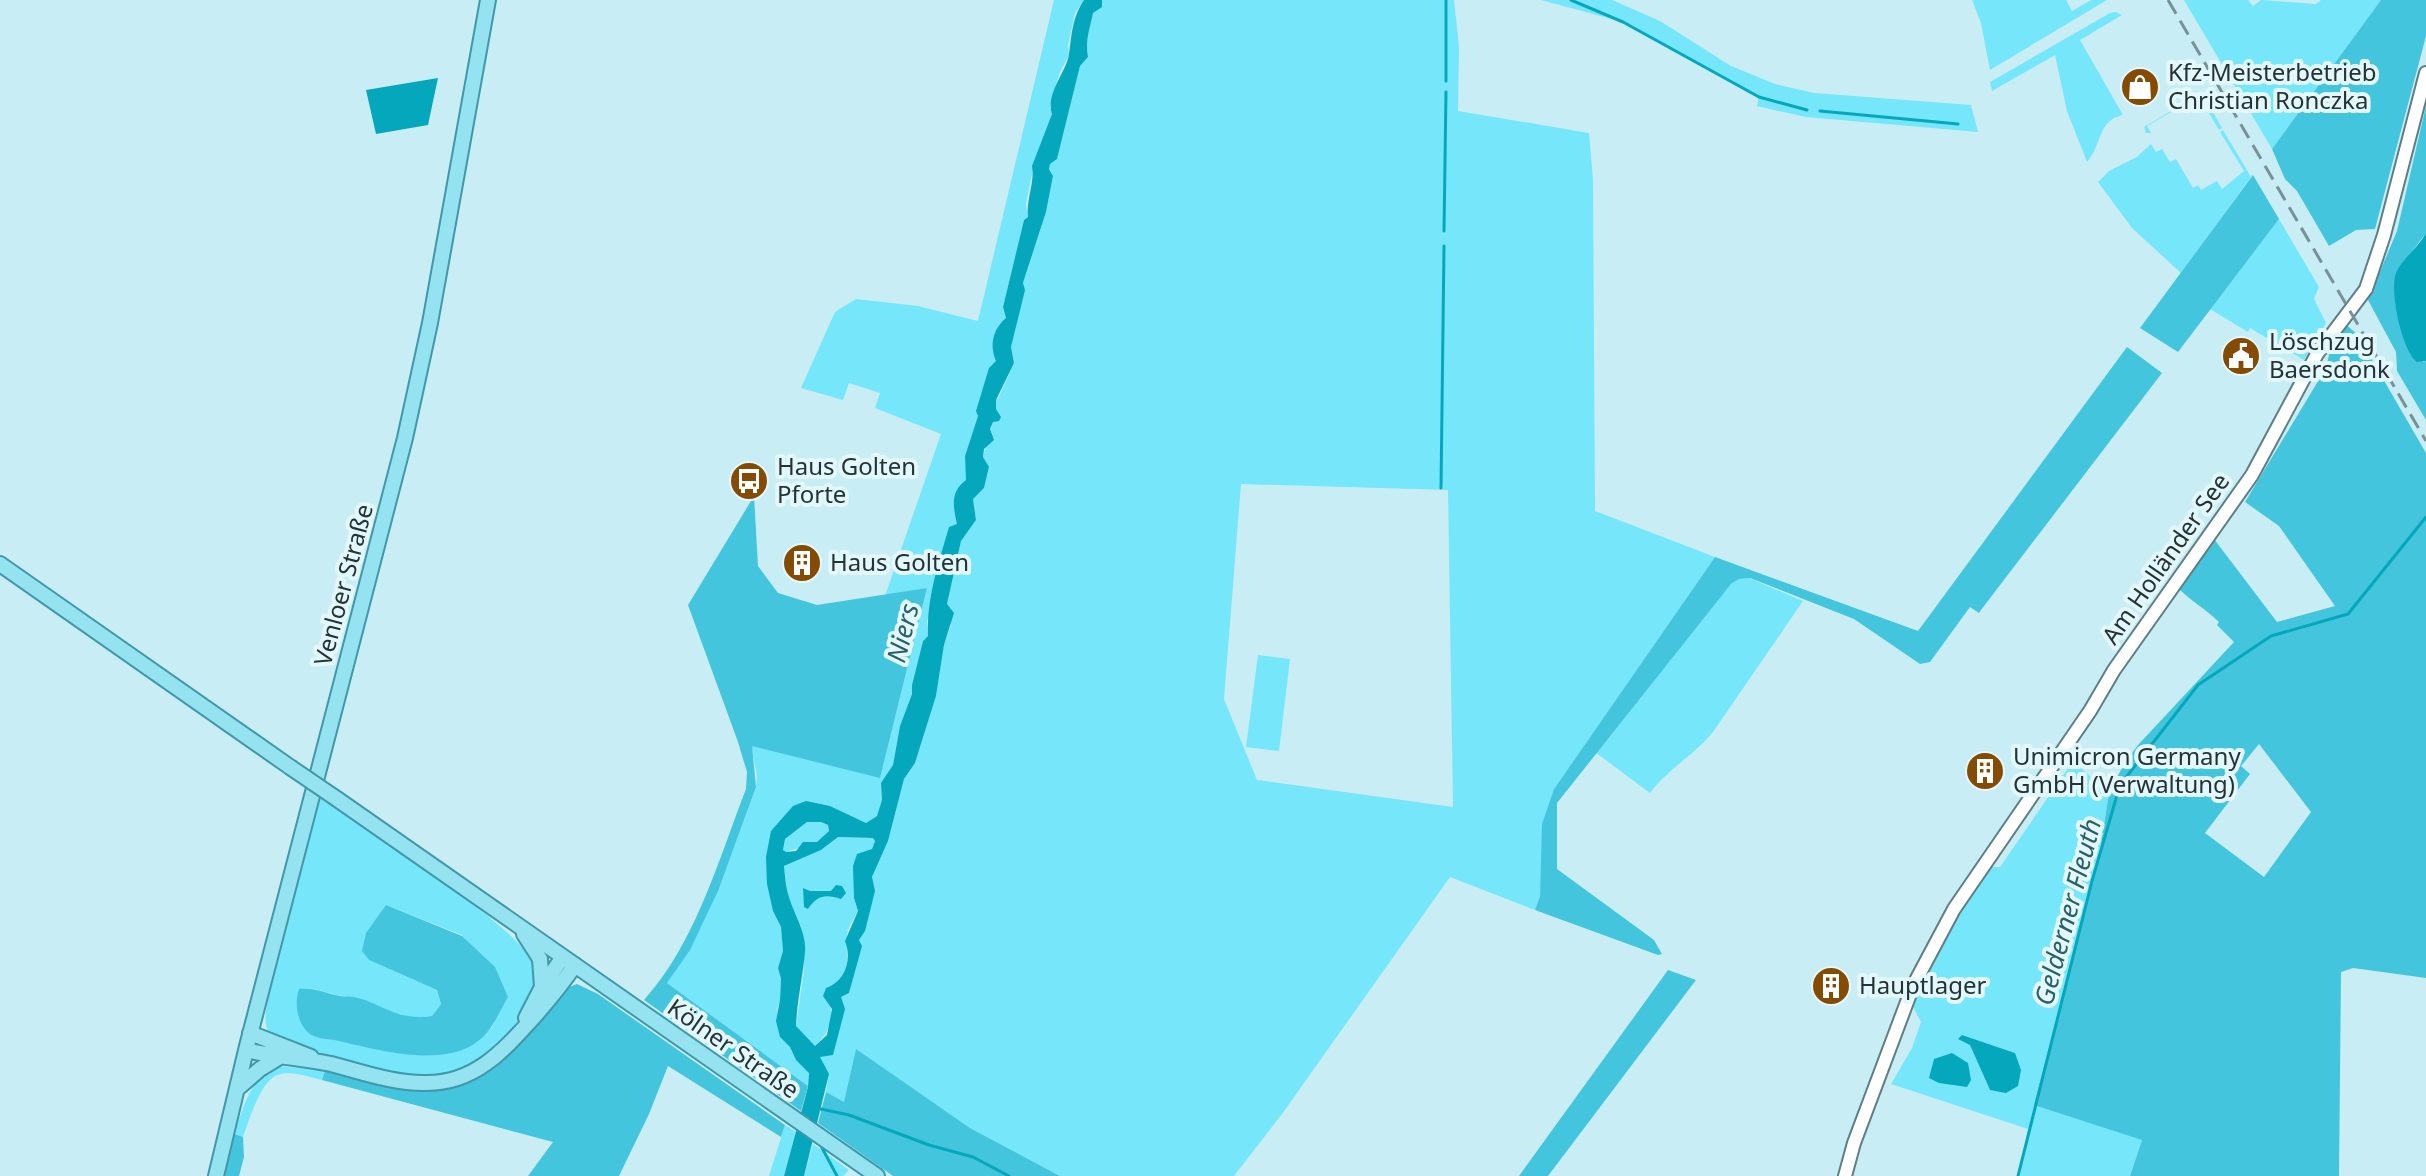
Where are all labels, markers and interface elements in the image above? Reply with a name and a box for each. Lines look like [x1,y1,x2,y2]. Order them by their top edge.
place label: Kfz-Meisterbetrieb Christian Ronczka [2168,55,2377,116]
shop icon: Kfz-Meisterbetrieb Christian Ronczka [2119,66,2161,108]
place label: Löschzug Baersdonk [2269,324,2390,385]
public building icon: Löschzug Baersdonk [2220,335,2262,377]
place label: Haus Golten Pforte [777,449,916,510]
bus stop icon: Haus Golten Pforte [728,460,770,502]
street label: Am Holländer See [2093,466,2236,650]
street label: Venloer Straße [305,500,380,669]
building icon: Haus Golten [781,542,823,584]
place label: Haus Golten [830,545,969,578]
water label: Niers [877,599,927,666]
place label: Unimicron Germany GmbH (Verwaltung) [2013,739,2241,800]
building icon: Unimicron Germany GmbH (Verwaltung) [1964,750,2006,792]
water label: Gelderner Fleuth [2025,815,2109,1009]
building icon: Hauptlager [1810,965,1852,1007]
place label: Hauptlager [1859,968,1986,1001]
street label: Kölner Straße [662,990,806,1105]

